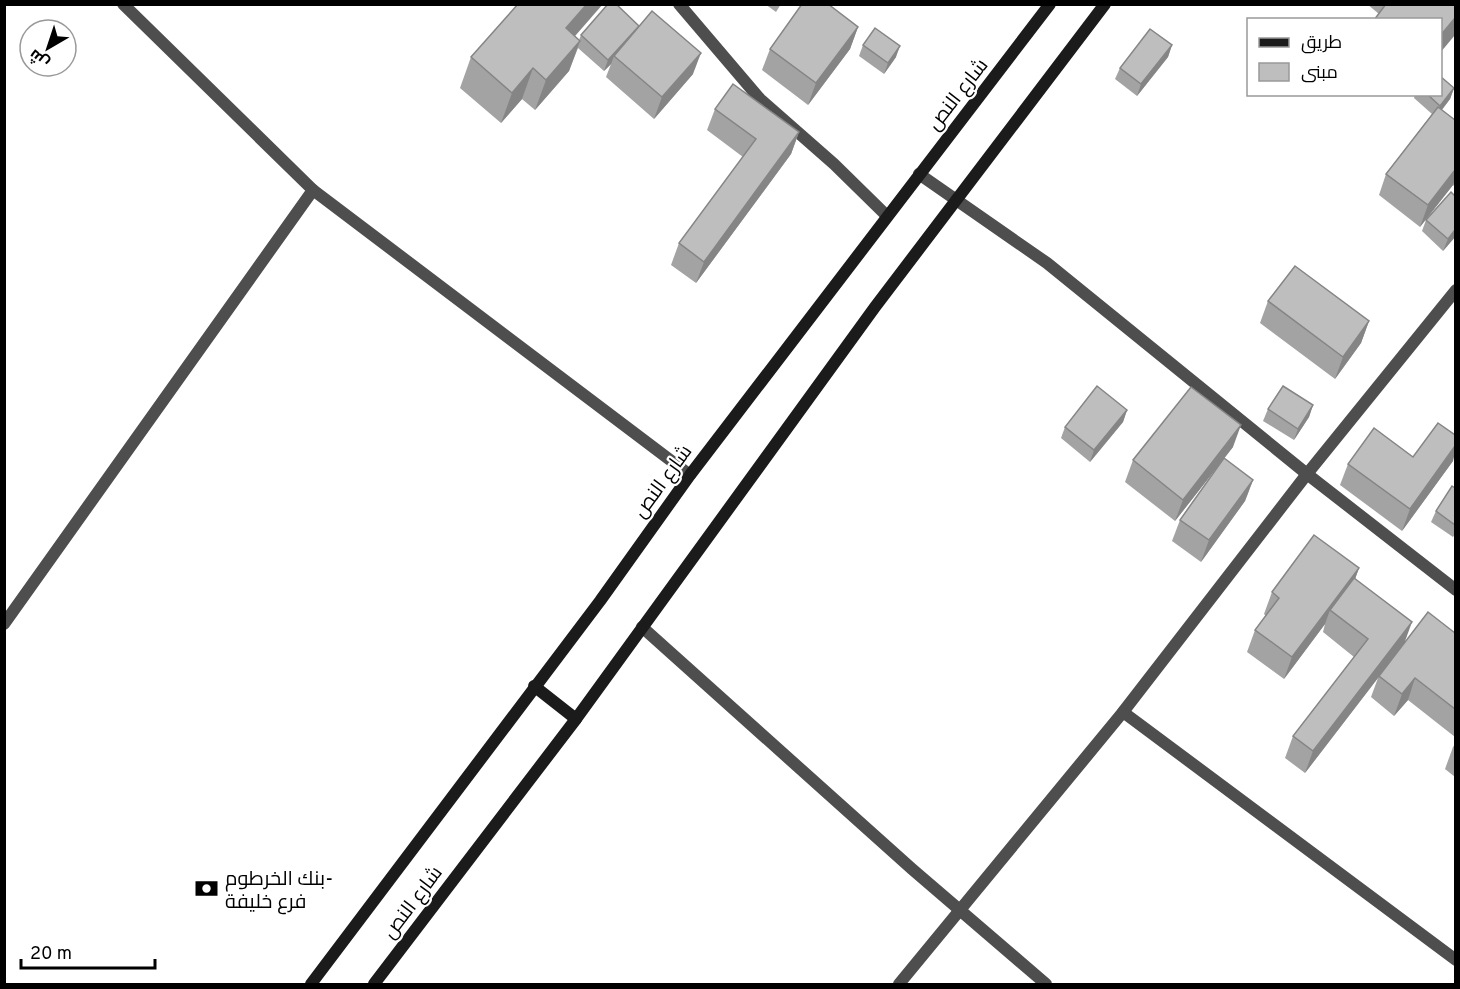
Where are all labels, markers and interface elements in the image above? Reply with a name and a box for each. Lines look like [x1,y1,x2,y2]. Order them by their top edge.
north arrow [18,18,78,78]
legend [1247,18,1442,96]
text: طريق [1301,32,1342,55]
text: ش [26,44,54,72]
street label: شارع النص [922,54,995,137]
text: مبنى [1301,62,1338,85]
street label: شارع النص [628,440,699,524]
street label: شارع النص [378,862,449,945]
place label: بنك الخرطوم- فرع خليفة [225,867,333,916]
bank icon: بنك الخرطوم- فرع خليفة [194,876,220,902]
scale bar [21,932,154,970]
text: 20 m [30,943,72,966]

